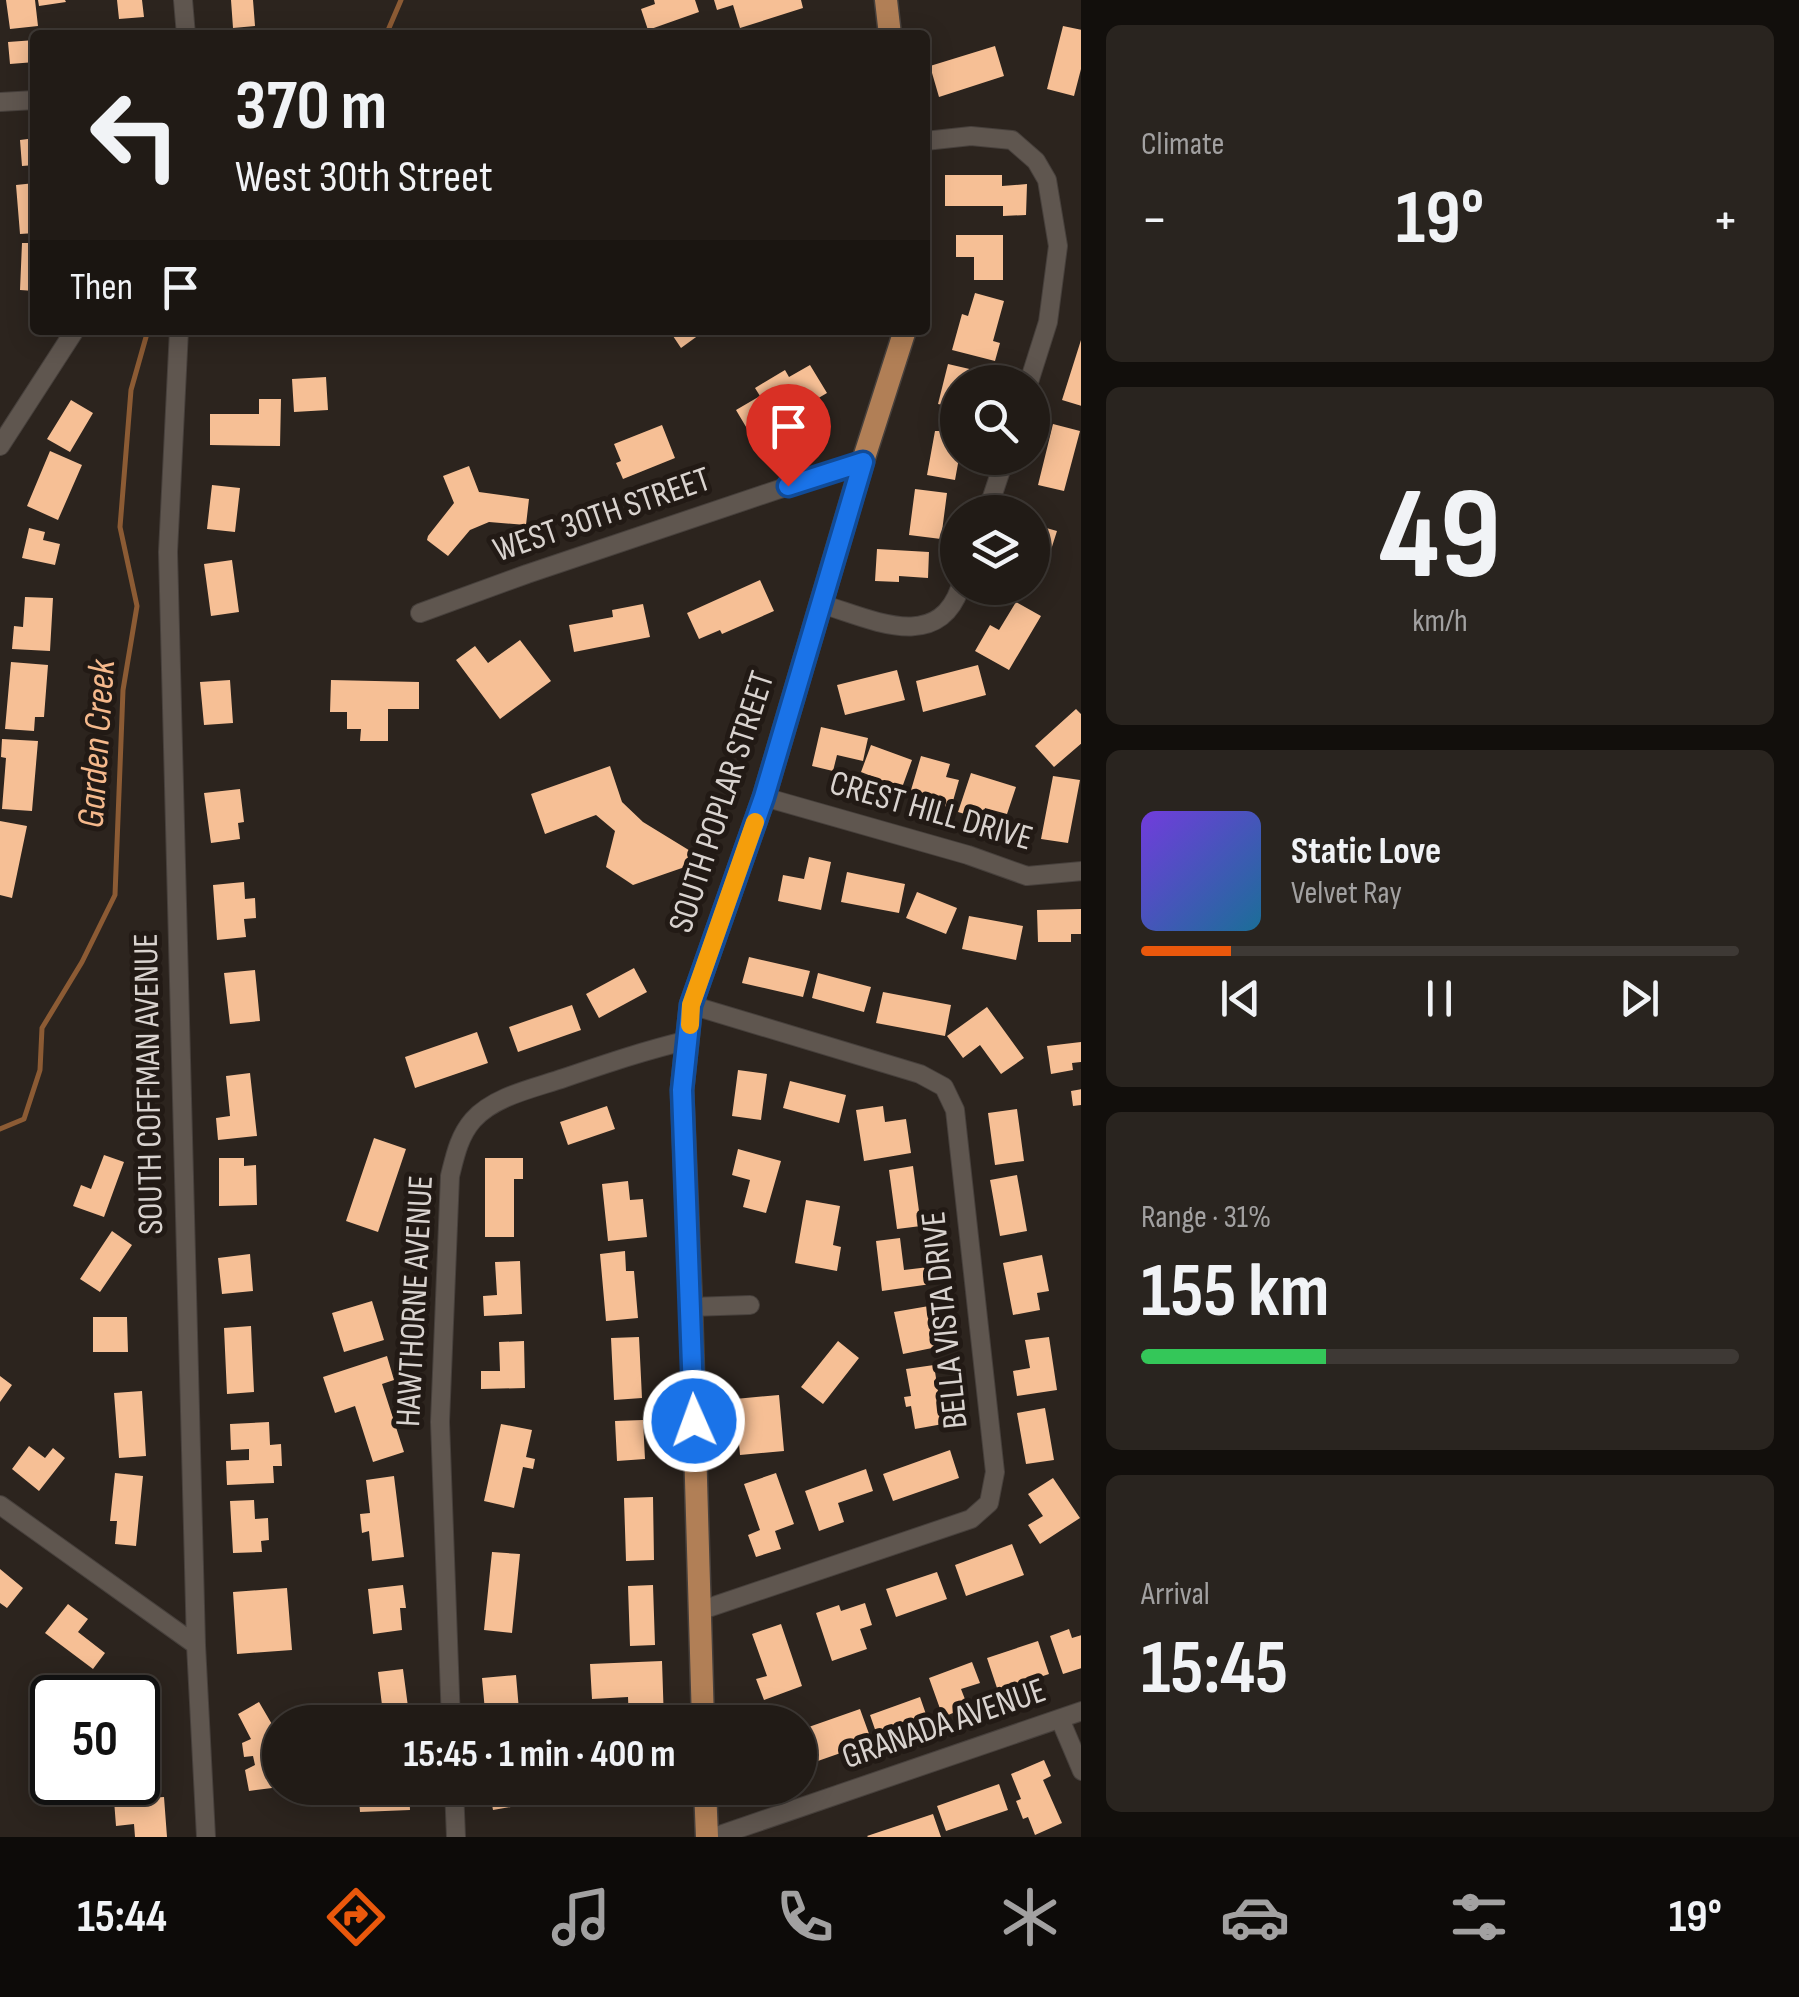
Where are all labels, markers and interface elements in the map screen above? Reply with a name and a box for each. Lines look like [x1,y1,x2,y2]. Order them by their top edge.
text: 370 m [235,65,387,149]
icon: left [70,70,200,200]
text: Climate [1141,125,1224,164]
text: West 30th Street [235,150,493,205]
text: 19° [1396,174,1484,265]
text: − [1141,187,1168,254]
text: + [1712,187,1739,254]
icon: arrive [153,260,208,315]
text: Then [70,265,133,310]
map controls [940,365,1050,605]
button: search [940,365,1050,475]
pin [746,384,831,487]
icon: arrive [761,399,816,454]
street label: WEST 30TH STREET [488,458,716,572]
text: 49 [1379,459,1501,615]
button: layers [940,495,1050,605]
text: km/h [1412,602,1468,641]
water label: Garden Creek [69,657,125,830]
street label: SOUTH POPLAR STREET [660,666,784,938]
street label: CREST HILL DRIVE [825,762,1037,860]
text: Static Love [1291,829,1441,874]
text: Velvet Ray [1291,874,1402,913]
street label: SOUTH COFFMAN AVENUE [125,933,173,1235]
icon: previous [1213,971,1268,1026]
icon: pause [1412,971,1467,1026]
icon: next [1612,971,1667,1026]
street label: HAWTHORNE AVENUE [387,1174,443,1428]
text: Range · 31% [1141,1198,1271,1237]
street label: BELLA VISTA DRIVE [912,1209,978,1431]
text: 155 km [1141,1247,1330,1338]
position arrow [642,1369,746,1473]
text: Arrival [1141,1575,1210,1614]
text: 15:45 [1141,1624,1288,1715]
street label: GRANADA AVENUE [837,1669,1051,1779]
speed limit sign: 50 [30,1675,160,1805]
text: 15:45 · 1 min · 400 m [403,1732,676,1777]
icon: directions [321,1882,391,1952]
icon: music [546,1882,616,1952]
icon: phone [770,1882,840,1952]
icon: climate [995,1882,1065,1952]
icon: car [1220,1882,1290,1952]
icon: filters [1444,1882,1514,1952]
text: 15:44 [77,1890,167,1945]
text: 19° [1669,1890,1722,1945]

